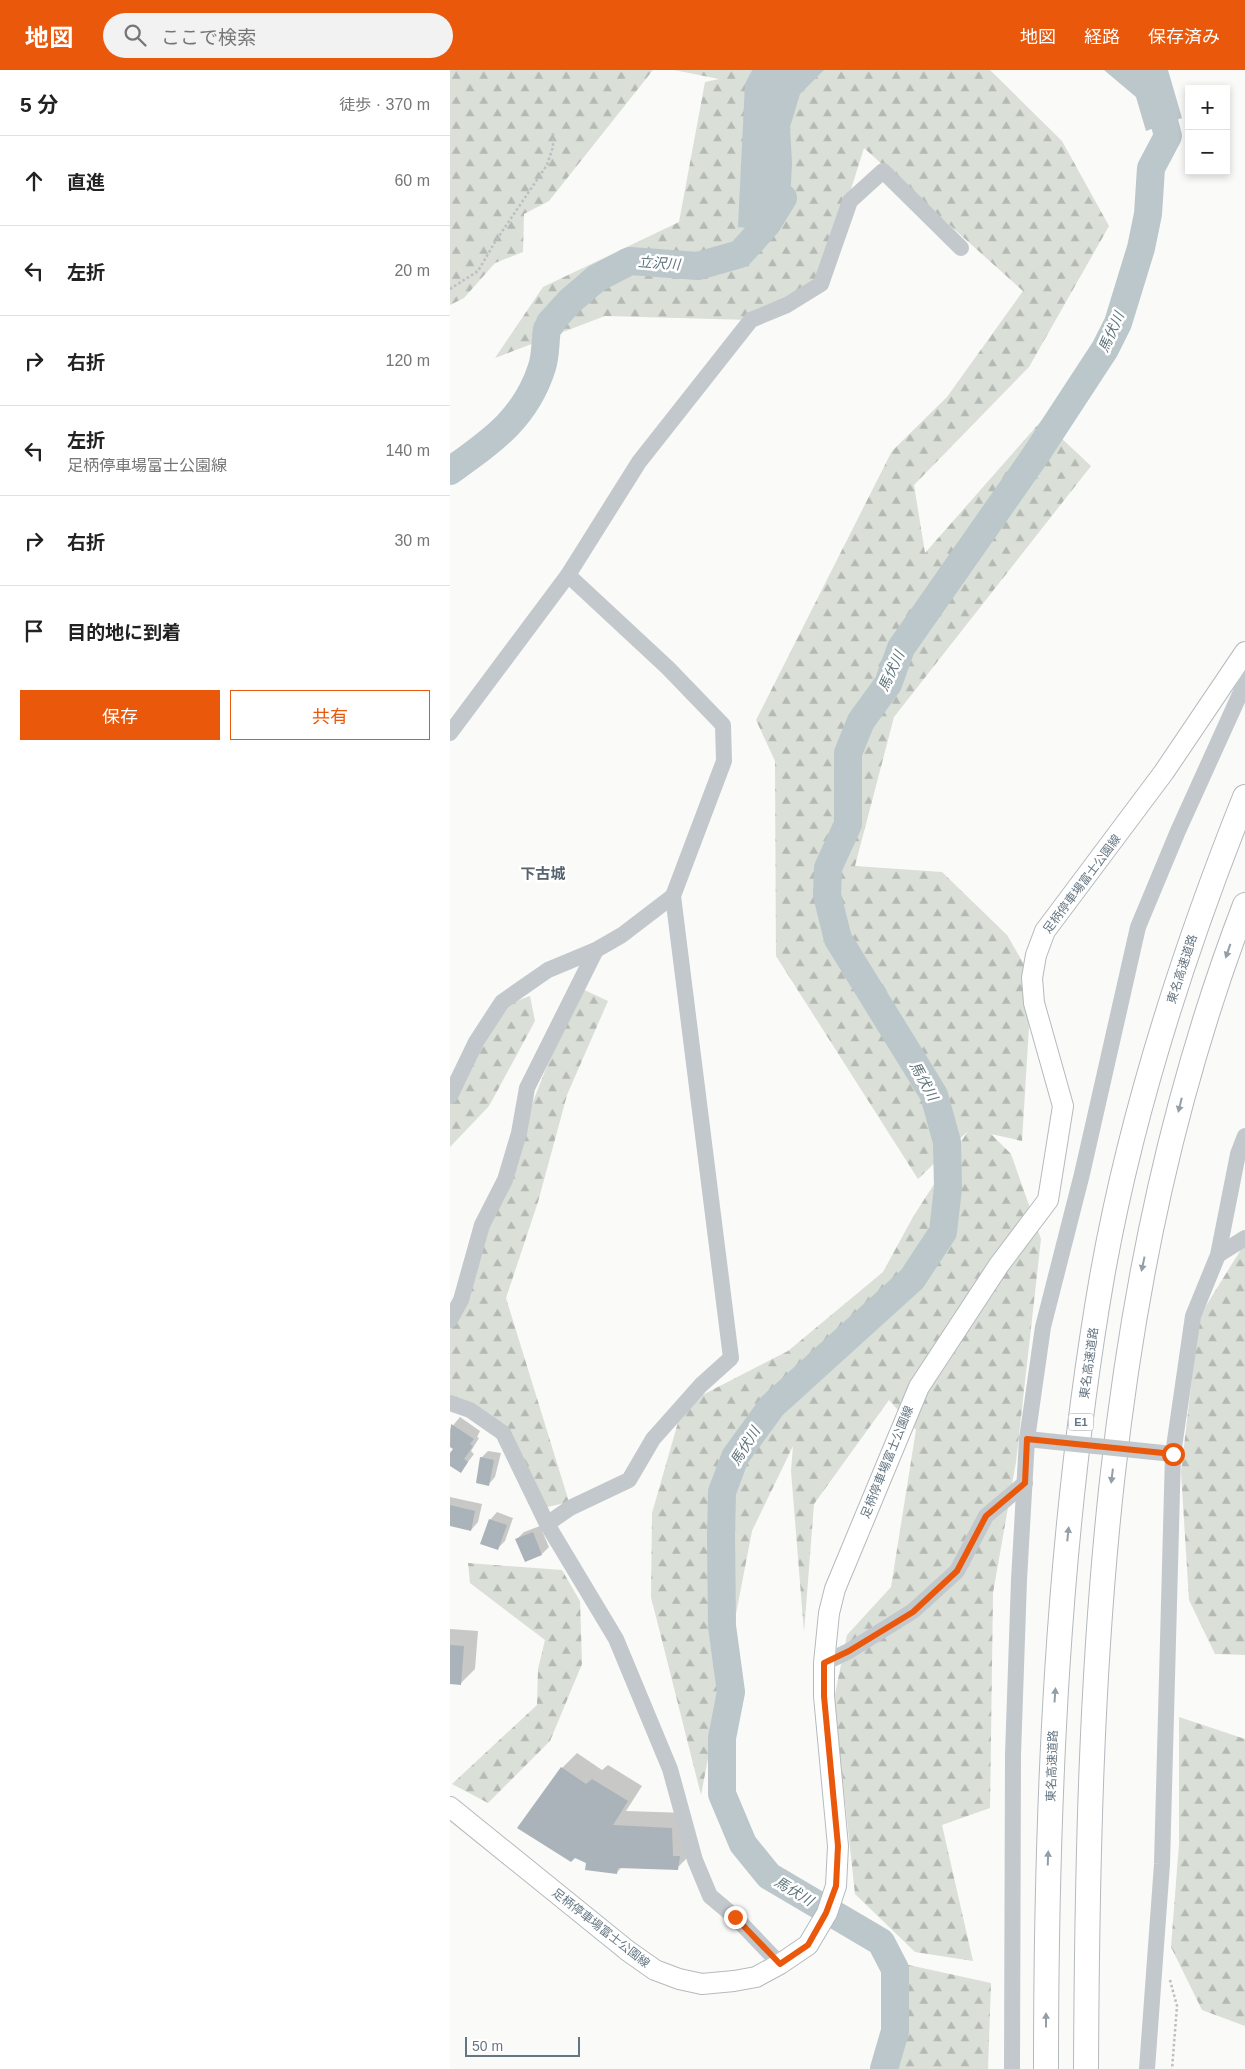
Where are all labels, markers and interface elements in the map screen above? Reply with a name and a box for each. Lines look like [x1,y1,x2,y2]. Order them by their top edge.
search box [103,13,453,58]
icon: search [121,21,149,49]
text: 地図 [25,24,73,51]
text: ここで検索 [161,27,256,48]
text: 地図 [1020,27,1056,47]
text: 経路 [1084,27,1120,47]
text: 保存済み [1148,27,1220,47]
map controls [1185,85,1230,175]
button: + [1185,85,1230,130]
text: 5 分 [20,93,59,116]
text: 徒歩 · 370 m [339,96,430,113]
button: − [1185,130,1230,175]
icon: ahead [20,167,48,195]
text: 直進 [67,172,105,193]
text: 60 m [394,172,430,189]
water label: 立沢川 [637,254,683,273]
icon: left [20,257,48,285]
text: 左折 [67,262,105,283]
text: 20 m [394,262,430,279]
water label: 馬伏川 [1095,308,1128,354]
icon: right [20,347,48,375]
text: 右折 [67,352,105,373]
text: 120 m [386,352,430,369]
text: 左折 [67,430,105,451]
icon: left [20,437,48,465]
text: 140 m [386,442,430,459]
text: 足柄停車場富士公園線 [67,457,227,474]
icon: right [20,527,48,555]
text: 右折 [67,532,105,553]
text: 30 m [394,532,430,549]
icon: arrive [20,617,48,645]
text: 目的地に到着 [67,622,181,643]
water label: 馬伏川 [875,647,908,693]
button: 保存 [20,690,220,740]
button: 共有 [230,690,430,740]
street label: 足柄停車場富士公園線 [1040,832,1124,936]
district label: 下古城 [520,865,566,882]
street label: 東名高速道路 [1164,933,1200,1005]
one-way arrow [1224,943,1231,958]
water label: 馬伏川 [907,1059,942,1105]
one-way arrow [1175,1098,1183,1113]
one-way arrow [1139,1256,1147,1271]
street label: 東名高速道路 [1077,1326,1101,1400]
street label: 足柄停車場富士公園線 [858,1404,916,1520]
road number: E1 [1068,1414,1094,1430]
water label: 馬伏川 [727,1422,764,1468]
route start [1162,1443,1185,1466]
one-way arrow [1108,1469,1116,1485]
one-way arrow [1064,1525,1072,1541]
one-way arrow [1052,1687,1060,1703]
street label: 東名高速道路 [1044,1730,1060,1802]
one-way arrow [1045,1850,1053,1866]
water label: 馬伏川 [772,1873,818,1910]
street label: 足柄停車場富士公園線 [549,1886,653,1970]
route end [724,1906,747,1929]
one-way arrow [1042,2012,1050,2028]
scale bar [465,2034,580,2057]
text: 50 m [472,2038,503,2054]

